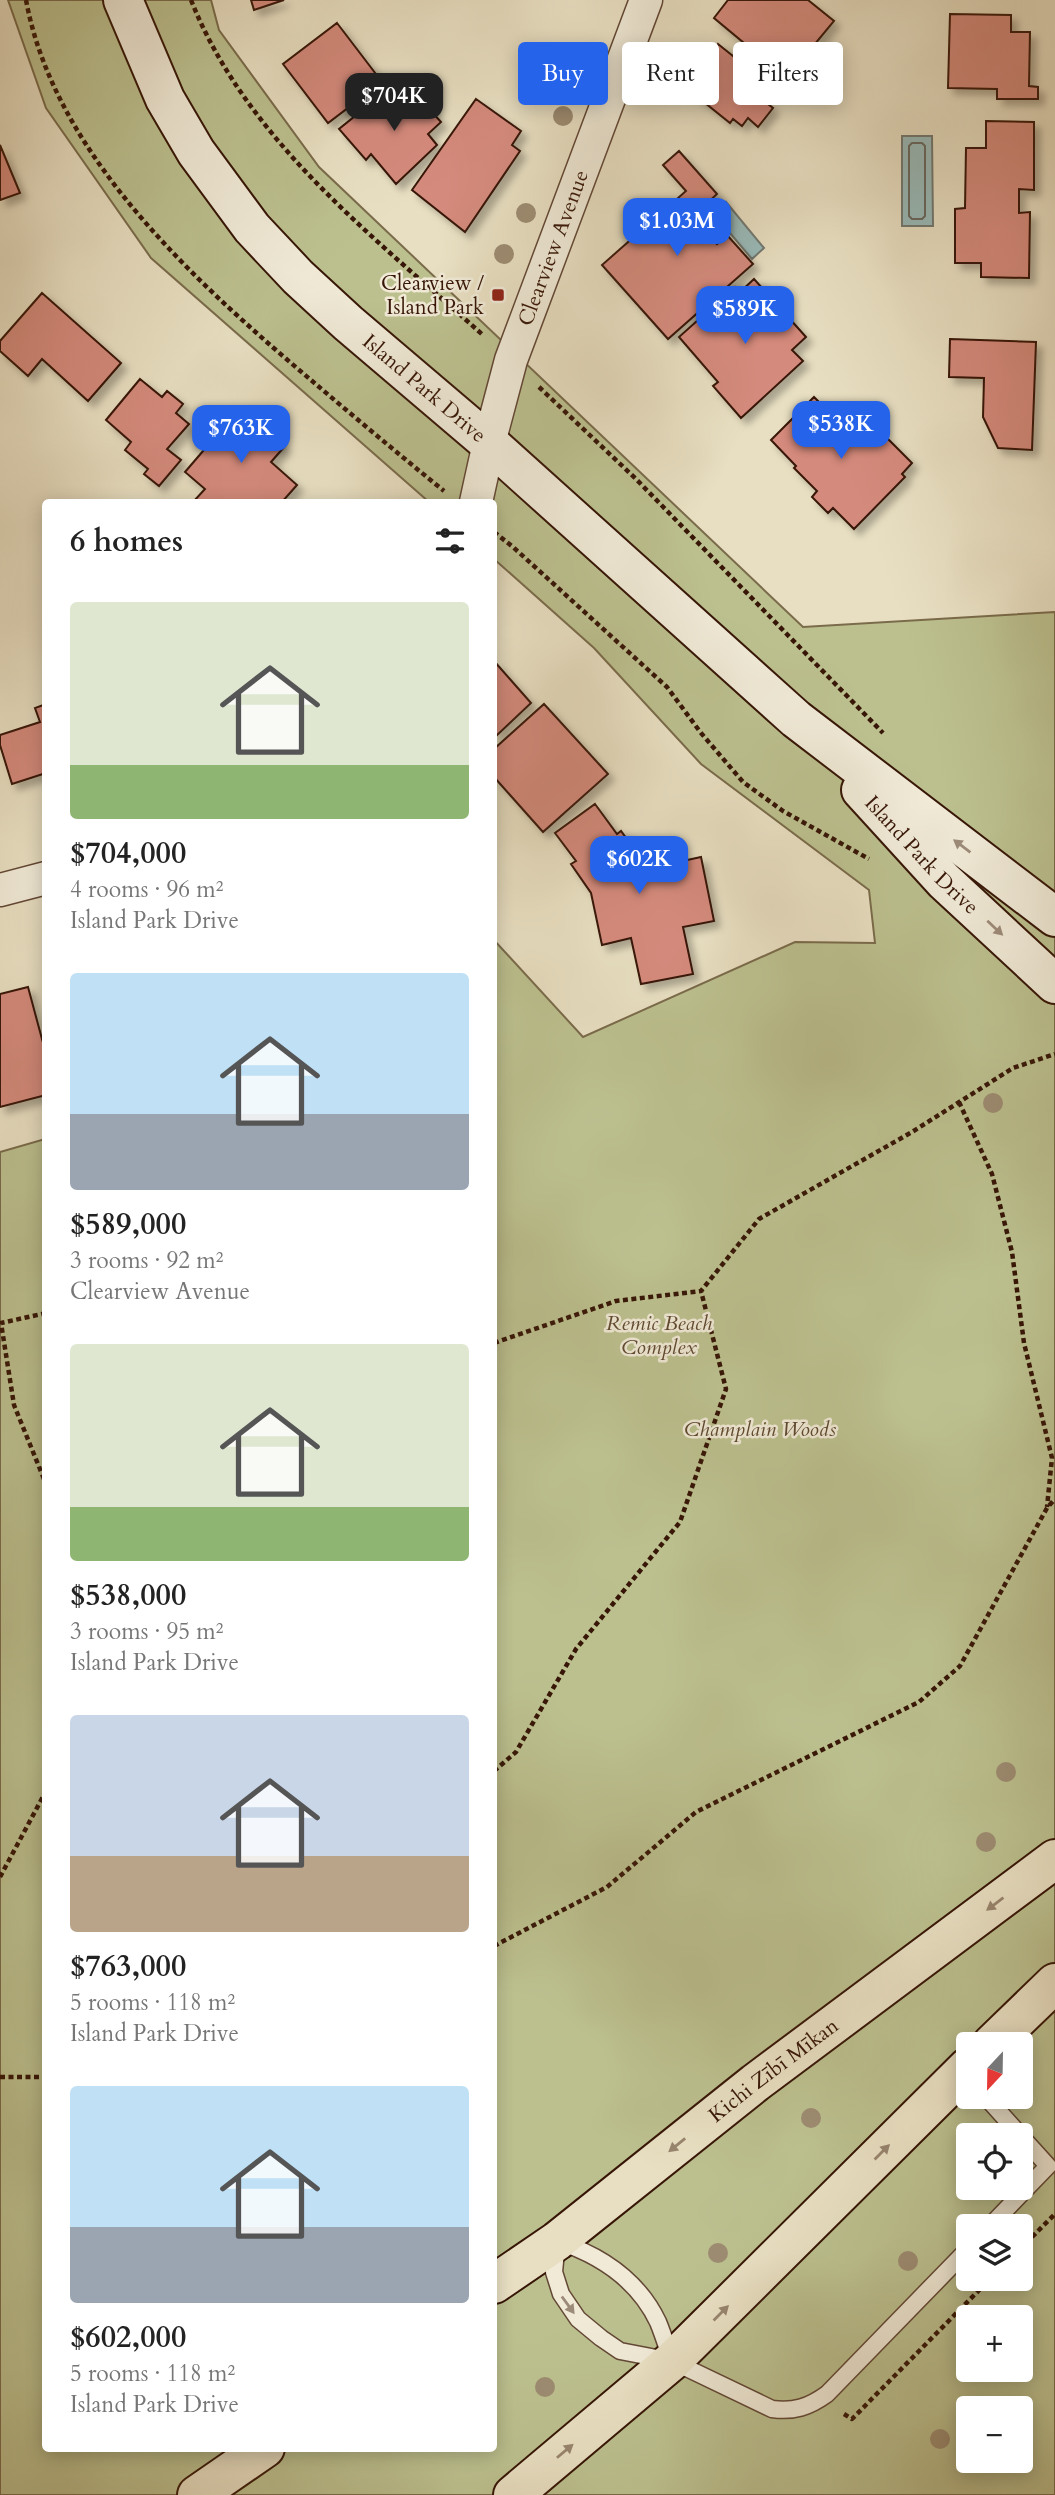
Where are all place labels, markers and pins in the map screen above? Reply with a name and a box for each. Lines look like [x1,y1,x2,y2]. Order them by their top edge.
pin: $704K [345,74,443,133]
pin: $1.03M [620,198,734,258]
place label: Clearview / Island Park [381,269,485,322]
pin: $589K [696,286,794,346]
marker: Clearview / Island Park [490,287,506,303]
pin: $538K [792,402,890,461]
pin: $763K [192,406,290,465]
pin: $602K [590,836,688,896]

